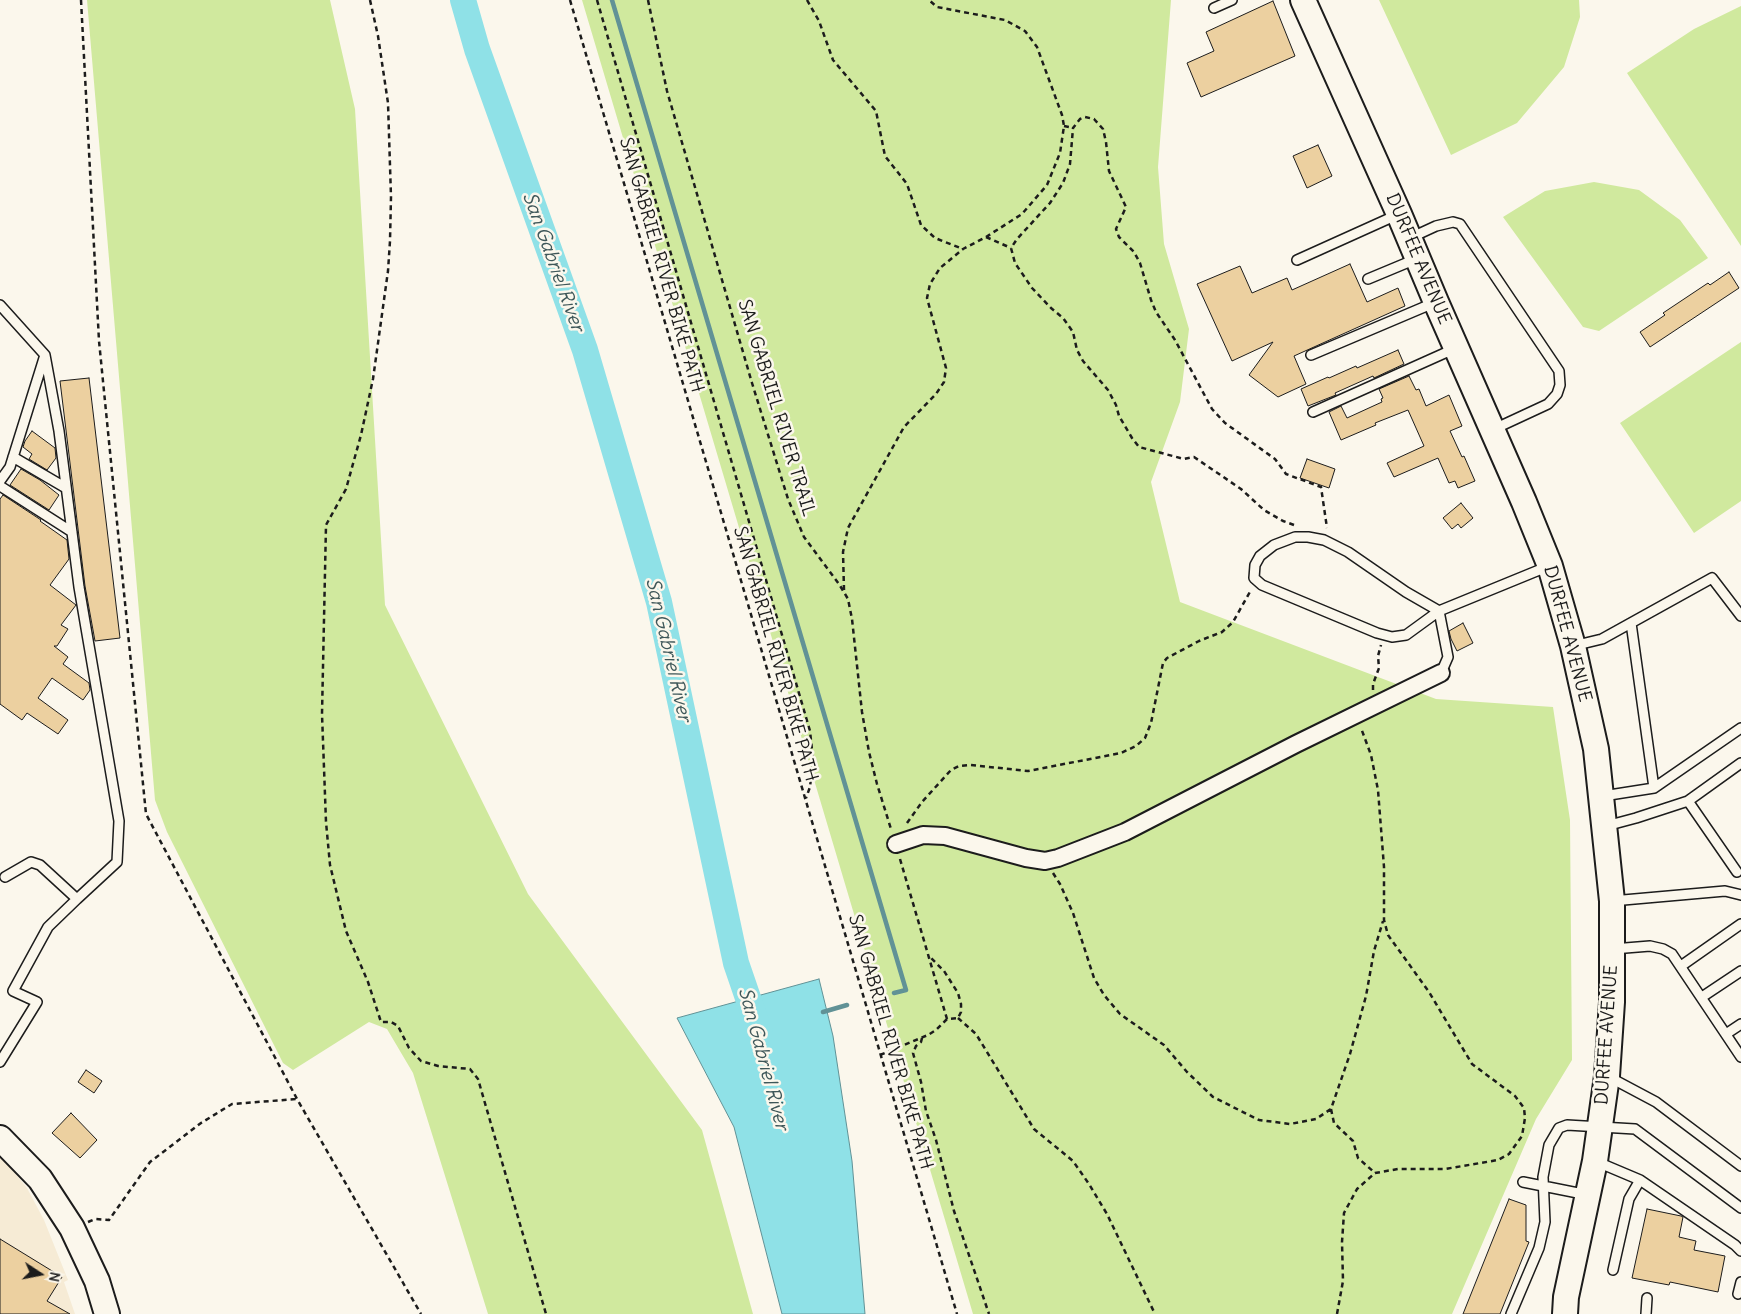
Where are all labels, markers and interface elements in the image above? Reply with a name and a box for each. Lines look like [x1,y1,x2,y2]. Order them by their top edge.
street label: SAN GABRIEL RIVER BIKE PATH [614,135,708,395]
water label: San Gabriel River [517,189,589,335]
street label: DURFEE AVENUE [1381,190,1455,328]
street label: SAN GABRIEL RIVER TRAIL [733,297,819,519]
street label: SAN GABRIEL RIVER BIKE PATH [728,524,822,784]
street label: DURFEE AVENUE [1538,564,1596,704]
water label: San Gabriel River [640,576,696,724]
street label: SAN GABRIEL RIVER BIKE PATH [843,912,937,1172]
street label: DURFEE AVENUE [1591,964,1623,1106]
water label: San Gabriel River [733,985,793,1133]
north arrow [15,1249,65,1299]
text: N [45,1270,64,1283]

